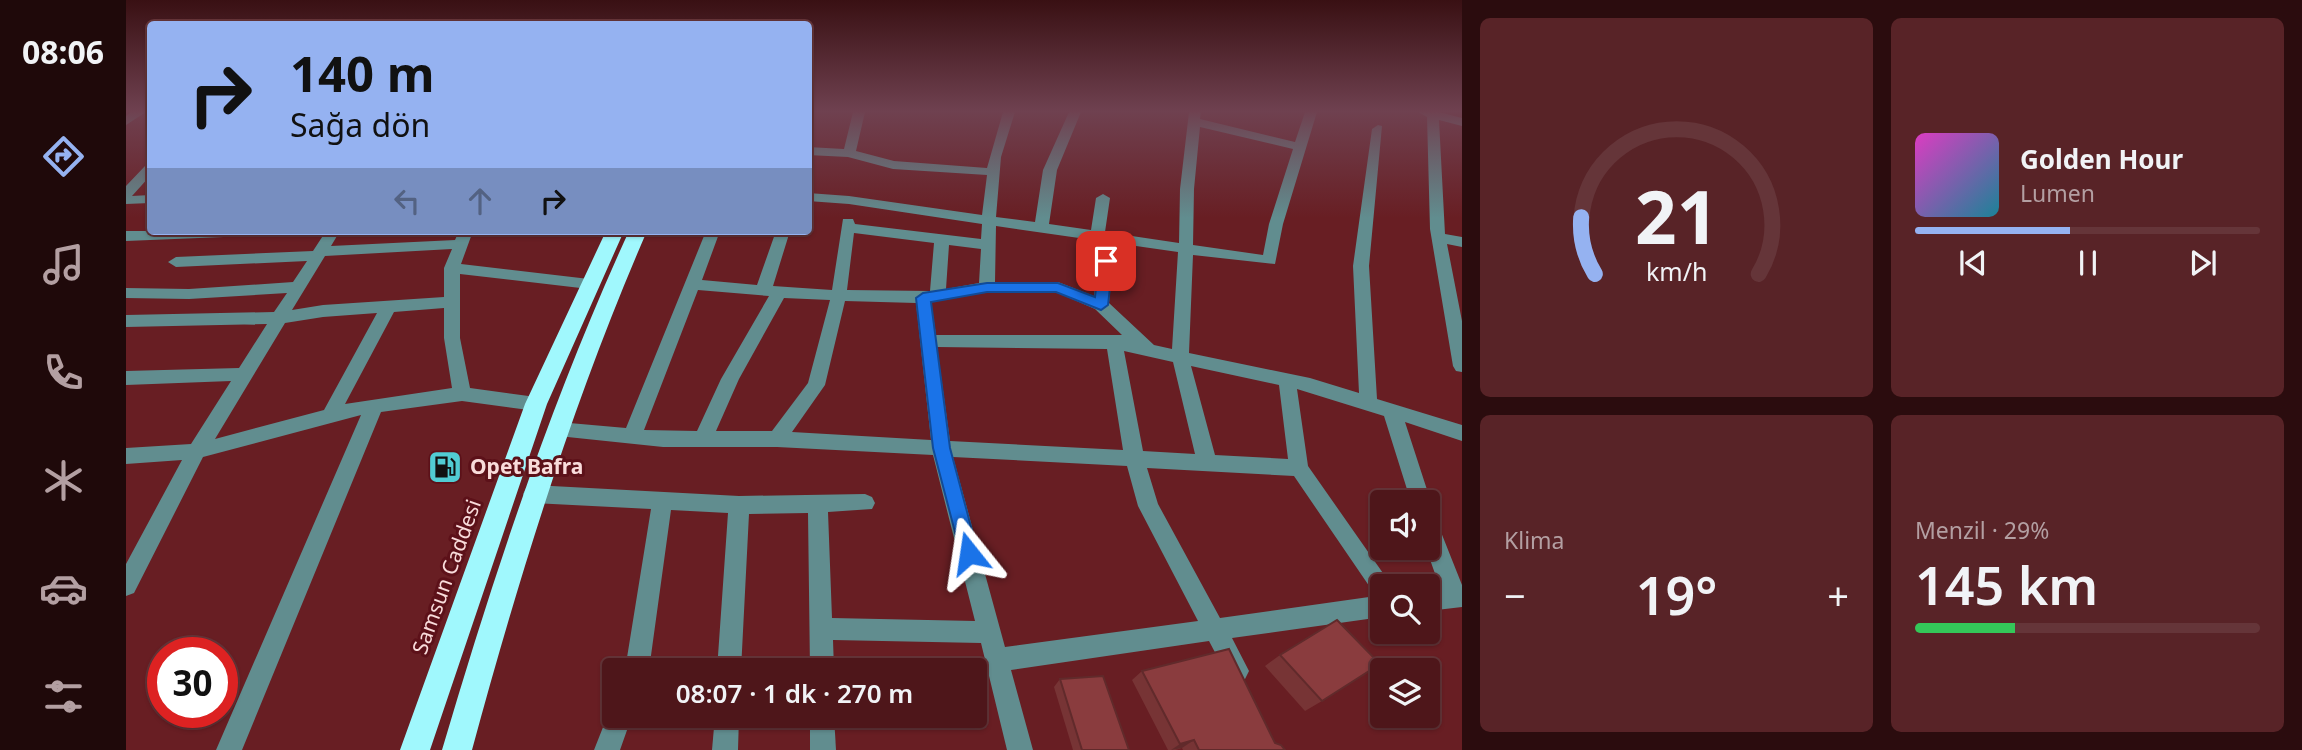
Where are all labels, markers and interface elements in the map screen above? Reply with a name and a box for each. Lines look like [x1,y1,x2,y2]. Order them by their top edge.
text: 08:06 [22,30,104,73]
text: 140 m [290,40,435,106]
icon: right [175,49,266,140]
text: Sağa dön [290,103,430,146]
icon: directions [39,132,88,181]
text: Golden Hour [2020,141,2183,177]
text: 21 [1635,166,1718,265]
text: Lumen [2020,177,2095,209]
icon: left [388,182,426,220]
icon: ahead [461,182,499,220]
icon: right [534,182,572,220]
pin [1076,231,1136,291]
icon: music [39,240,88,289]
icon: arrive [1087,242,1125,280]
icon: previous [1954,244,1992,282]
icon: pause [2069,244,2107,282]
icon: next [2184,244,2222,282]
text: km/h [1646,254,1707,288]
icon: phone [39,348,88,397]
fuel station icon: Opet Bafra [426,448,464,486]
place label: Opet Bafra [470,452,583,480]
icon: climate [39,456,88,505]
map controls [1370,490,1440,728]
button: sound [1370,490,1440,560]
street label: Samsun Caddesi [405,495,487,658]
text: Menzil · 29% [1915,514,2049,546]
position arrow [932,516,1006,590]
text: Klima [1504,524,1565,556]
text: 145 km [1915,549,2098,620]
text: 19° [1636,559,1717,630]
icon: car [39,564,88,613]
text: − [1504,569,1526,621]
text: + [1827,569,1849,621]
button: search [1370,574,1440,644]
speed limit sign: 30 [147,637,238,728]
button: layers [1370,658,1440,728]
icon: filters [39,672,88,721]
text: 08:07 · 1 dk · 270 m [676,675,913,711]

